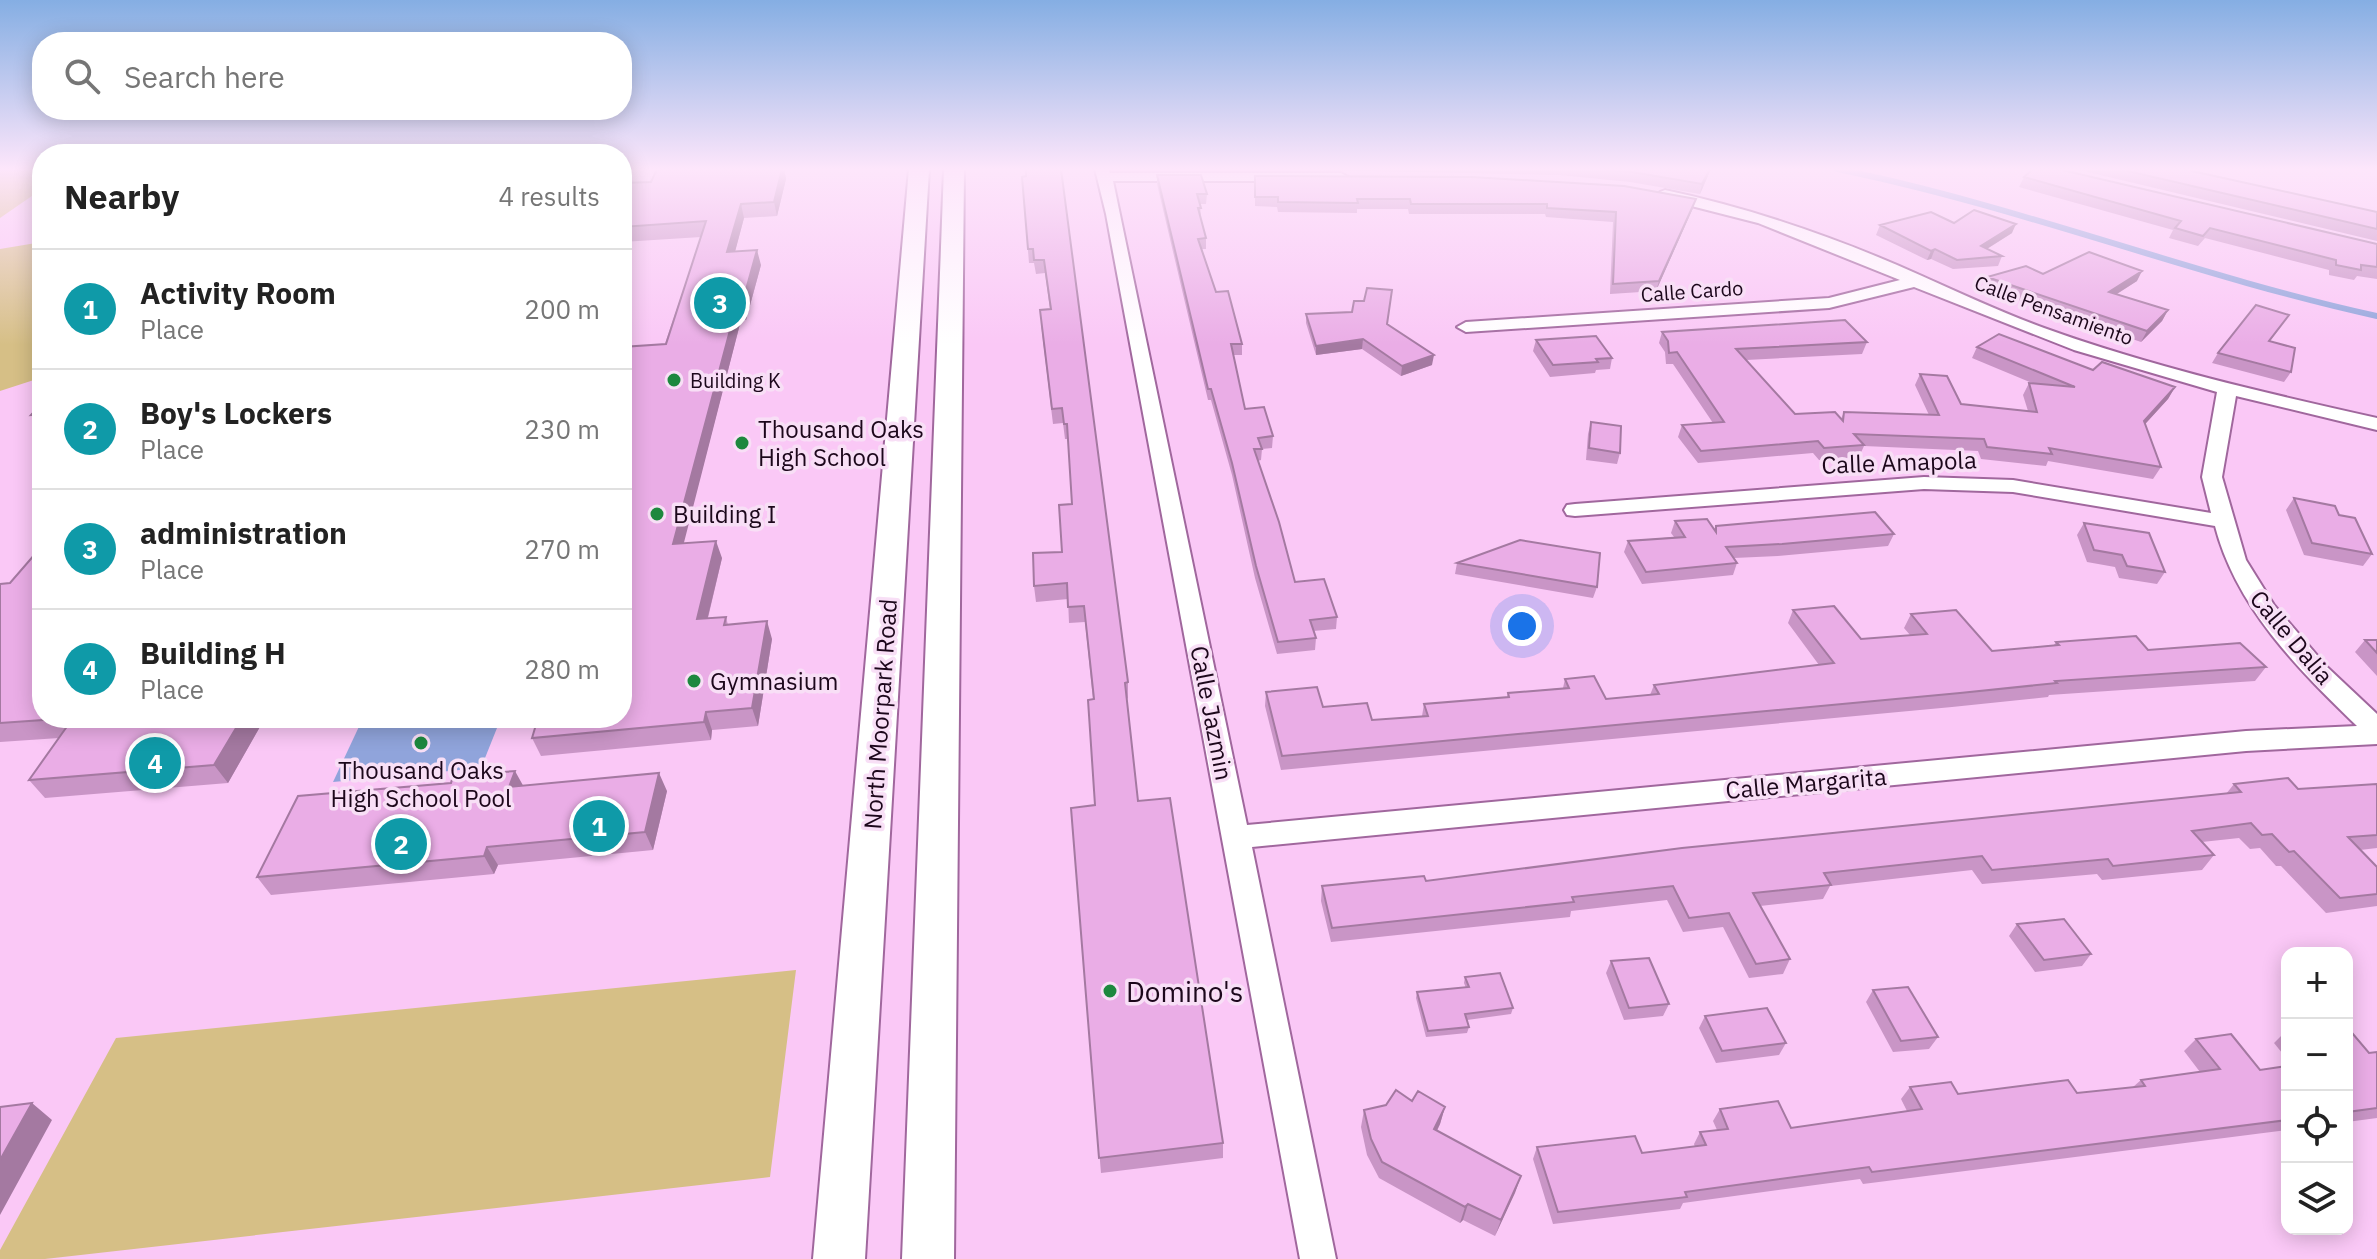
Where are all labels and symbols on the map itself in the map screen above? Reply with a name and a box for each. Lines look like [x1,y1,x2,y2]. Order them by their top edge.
street label: Calle Pensamiento [1971,269,2137,351]
pin: 3 [694,273,746,333]
street label: Calle Cardo [1640,274,1744,308]
place label: Building K [690,367,781,394]
marker: Building K [665,371,683,389]
place label: Thousand Oaks High School [758,413,924,473]
marker: Thousand Oaks High School [733,434,751,452]
street label: Calle Amapola [1821,443,1977,481]
place label: Building I [673,498,776,530]
marker: Building I [648,505,666,523]
street label: Calle Dalia [2243,583,2341,691]
street label: North Moorpark Road [856,598,904,830]
your location [1502,606,1542,646]
street label: Calle Jazmin [1183,643,1241,783]
place label: Gymnasium [710,665,838,697]
marker: Gymnasium [685,672,703,690]
pin: 4 [129,733,181,793]
marker: Thousand Oaks High School Pool [412,734,430,752]
place label: Thousand Oaks High School Pool [330,754,512,814]
street label: Calle Margarita [1724,760,1888,806]
pin: 1 [573,796,625,856]
pin: 2 [375,814,427,874]
place label: Domino's [1126,973,1243,1010]
marker: Domino's [1101,982,1119,1000]

